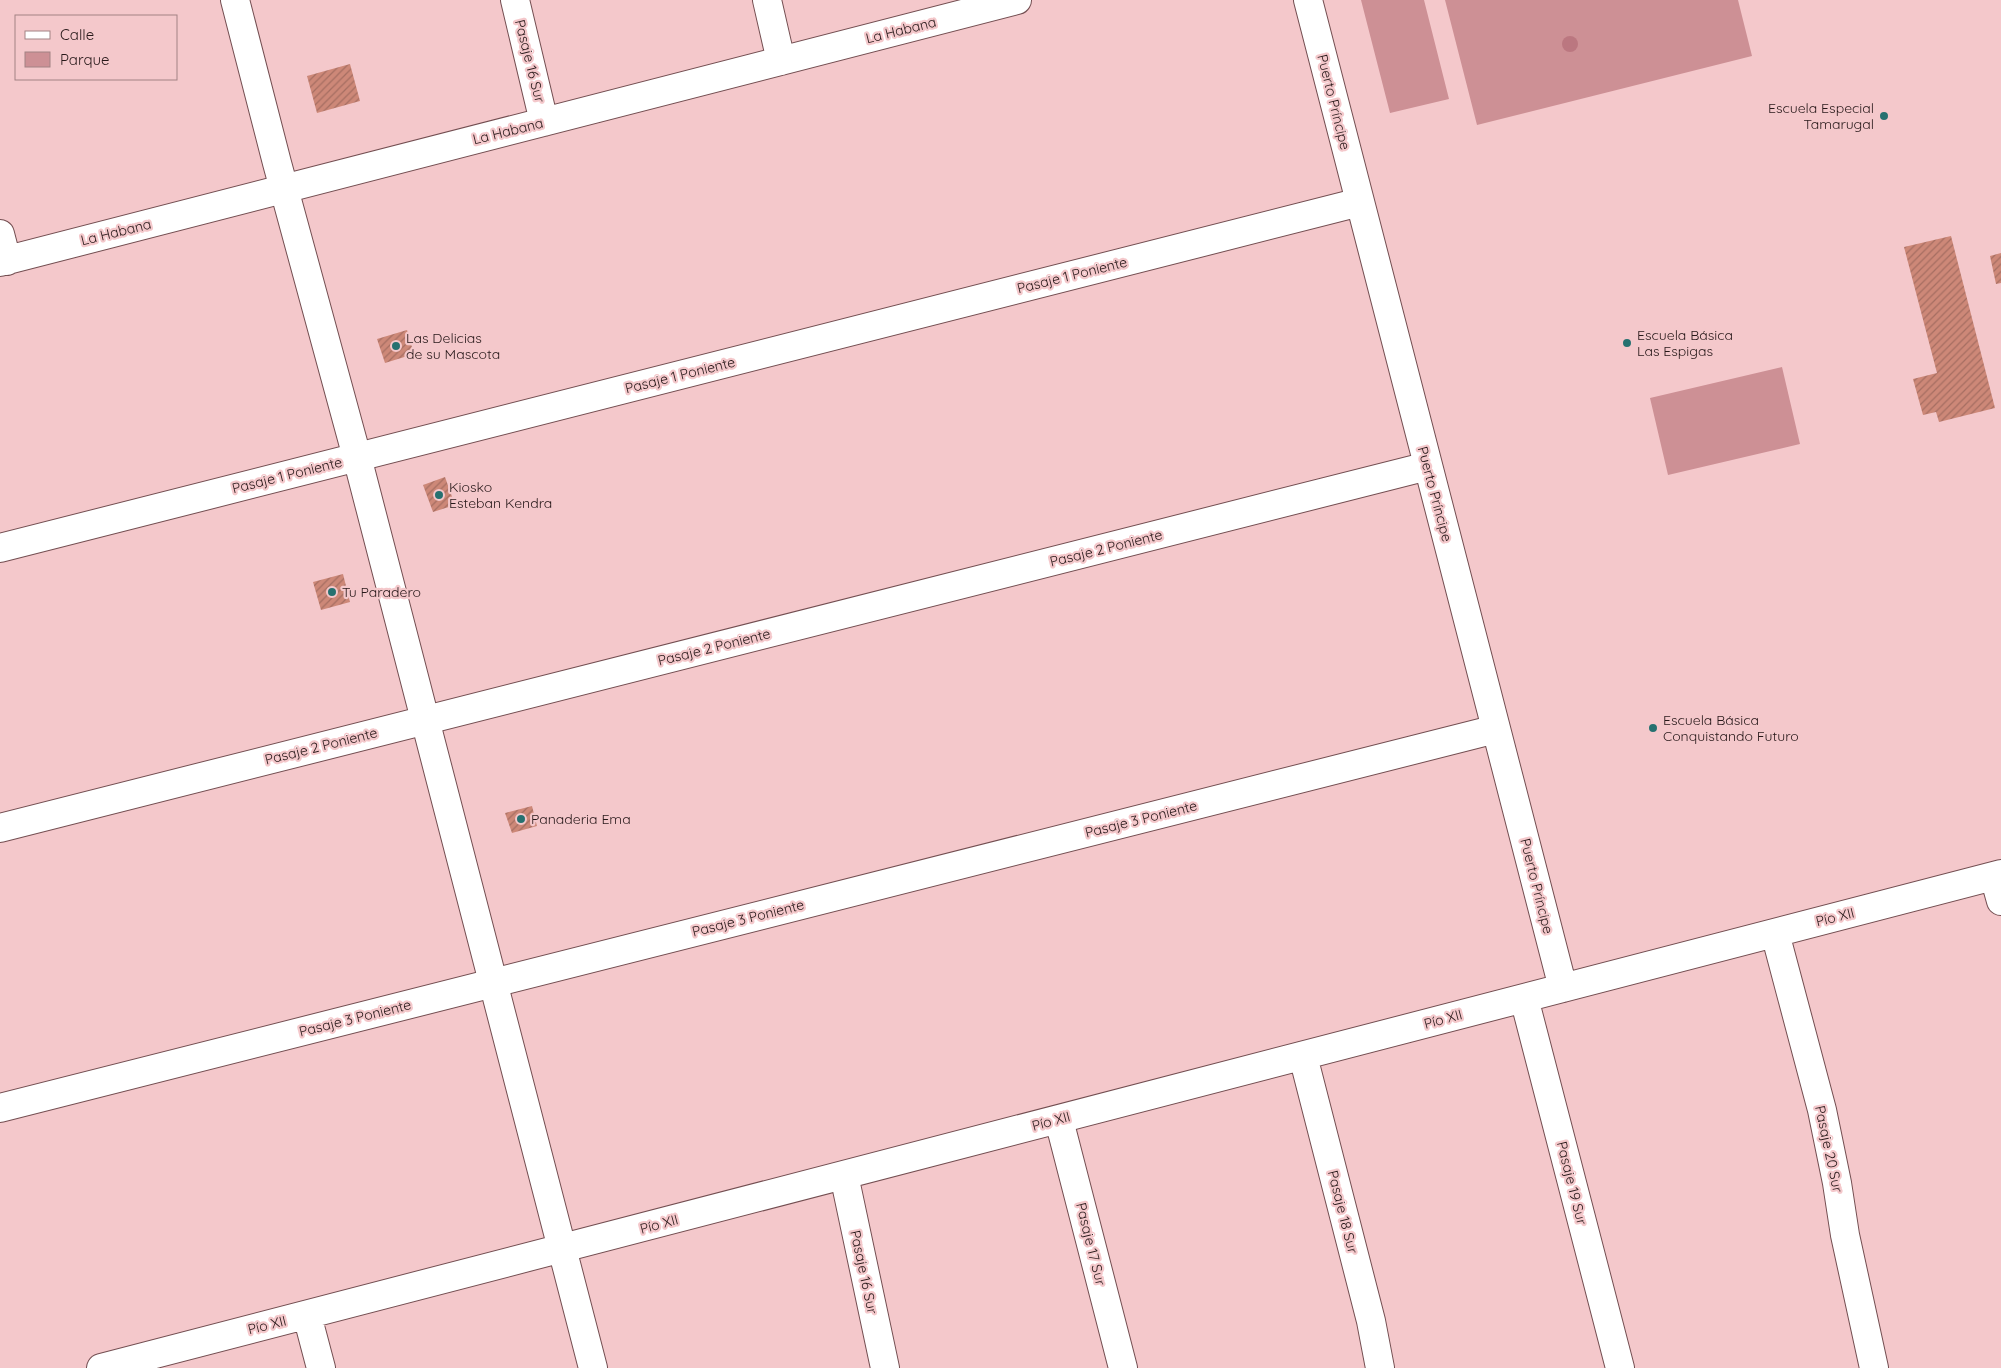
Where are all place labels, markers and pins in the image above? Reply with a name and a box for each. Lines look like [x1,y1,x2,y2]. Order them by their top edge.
place label: Escuela Especial Tamarugal [1768,99,1874,133]
marker: Escuela Especial Tamarugal [1878,110,1890,122]
place label: Escuela Básica Las Espigas [1637,326,1733,360]
place label: Las Delicias de su Mascota [406,329,500,363]
marker: Escuela Básica Las Espigas [1621,337,1633,349]
marker: Las Delicias de su Mascota [390,340,402,352]
place label: Kiosko Esteban Kendra [449,478,552,512]
marker: Kiosko Esteban Kendra [433,489,445,501]
place label: Tu Paradero [342,583,421,601]
marker: Tu Paradero [326,586,338,598]
place label: Escuela Básica Conquistando Futuro [1663,711,1799,745]
marker: Escuela Básica Conquistando Futuro [1647,722,1659,734]
place label: Panaderia Ema [531,810,631,828]
marker: Panaderia Ema [515,813,527,825]

